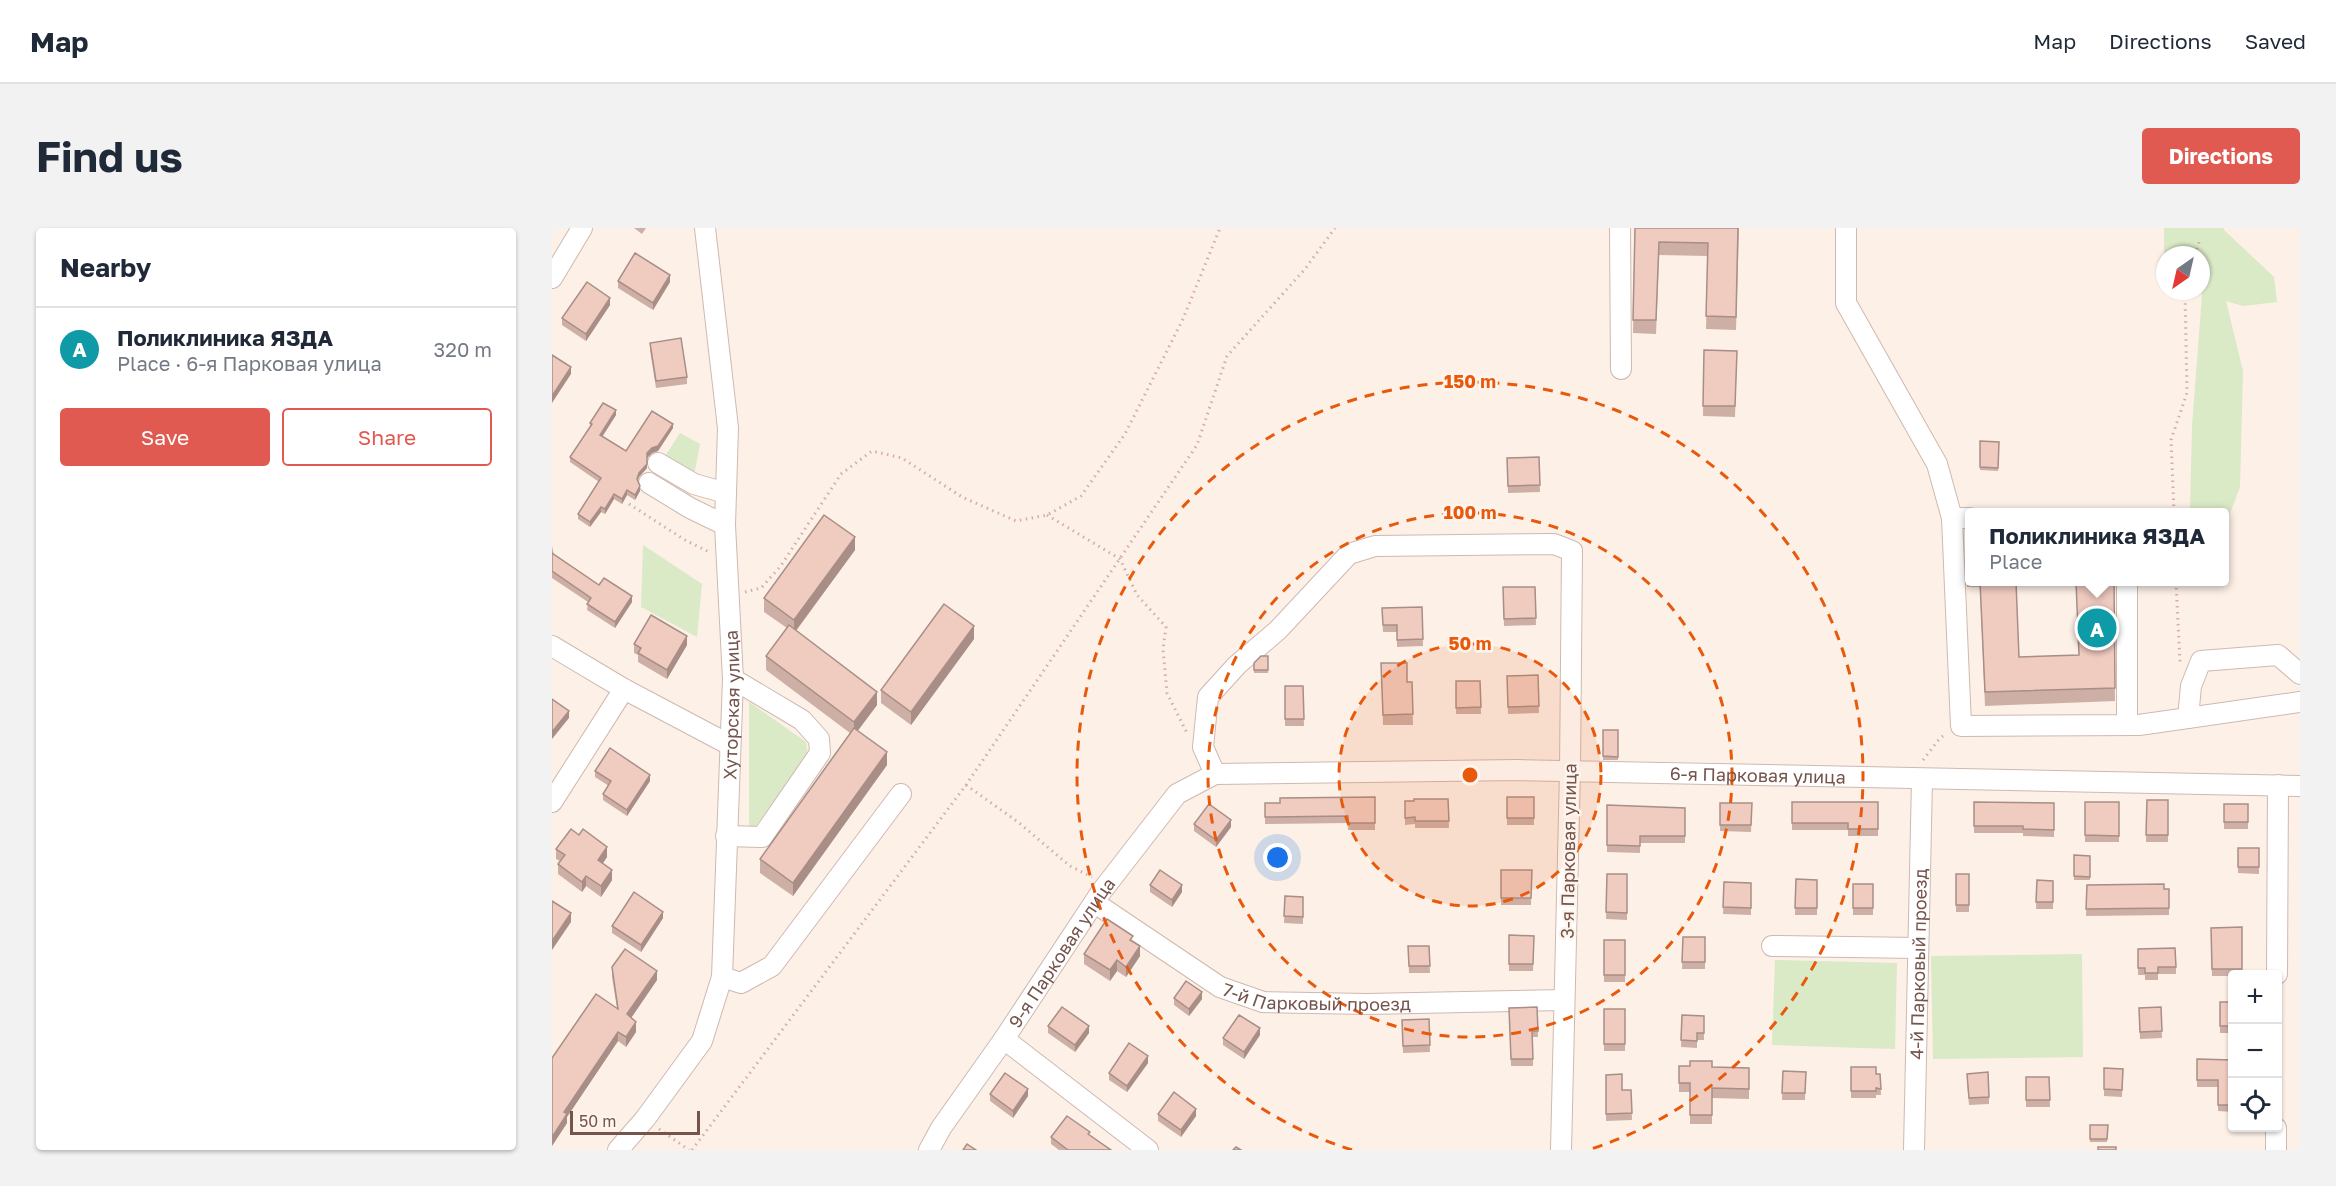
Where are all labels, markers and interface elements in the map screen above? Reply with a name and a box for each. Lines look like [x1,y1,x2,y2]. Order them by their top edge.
text: Map [30,25,88,58]
text: Map [2033,28,2076,54]
text: Directions [2109,28,2212,54]
text: Saved [2245,28,2306,54]
button: Directions [2142,128,2300,184]
text: Find us [36,131,183,181]
north arrow [2156,246,2210,300]
text: Nearby [60,252,151,283]
text: Поликлиника ЯЗДА [117,324,333,351]
text: A [72,337,87,361]
text: 320 m [434,337,492,361]
text: Place · 6-я Парковая улица [117,351,382,375]
text: 150 m [1444,370,1496,392]
button: Save [60,408,270,466]
button: Share [282,408,492,466]
text: 100 m [1444,501,1496,523]
popup [1965,508,2229,586]
text: Поликлиника ЯЗДА [1989,522,2205,549]
text: Place [1989,549,2042,573]
pin: A [2078,606,2116,650]
street label: Хуторская улица [718,630,744,780]
text: 50 m [1449,632,1491,654]
street label: 6-я Парковая улица [1670,762,1846,788]
street label: 3-я Парковая улица [1555,763,1581,939]
centre of rings [1460,765,1480,785]
your location [1263,843,1292,872]
street label: 4-й Парковый проезд [1905,868,1931,1060]
street label: 9-я Парковая улица [1004,873,1119,1032]
map controls [2228,970,2282,1132]
button: + [2228,970,2282,1024]
street label: 7-й Парковый проезд [1220,978,1411,1015]
button: − [2228,1024,2282,1078]
button: locate [2228,1078,2282,1132]
scale bar [570,1108,700,1136]
text: 50 m [579,1111,616,1131]

